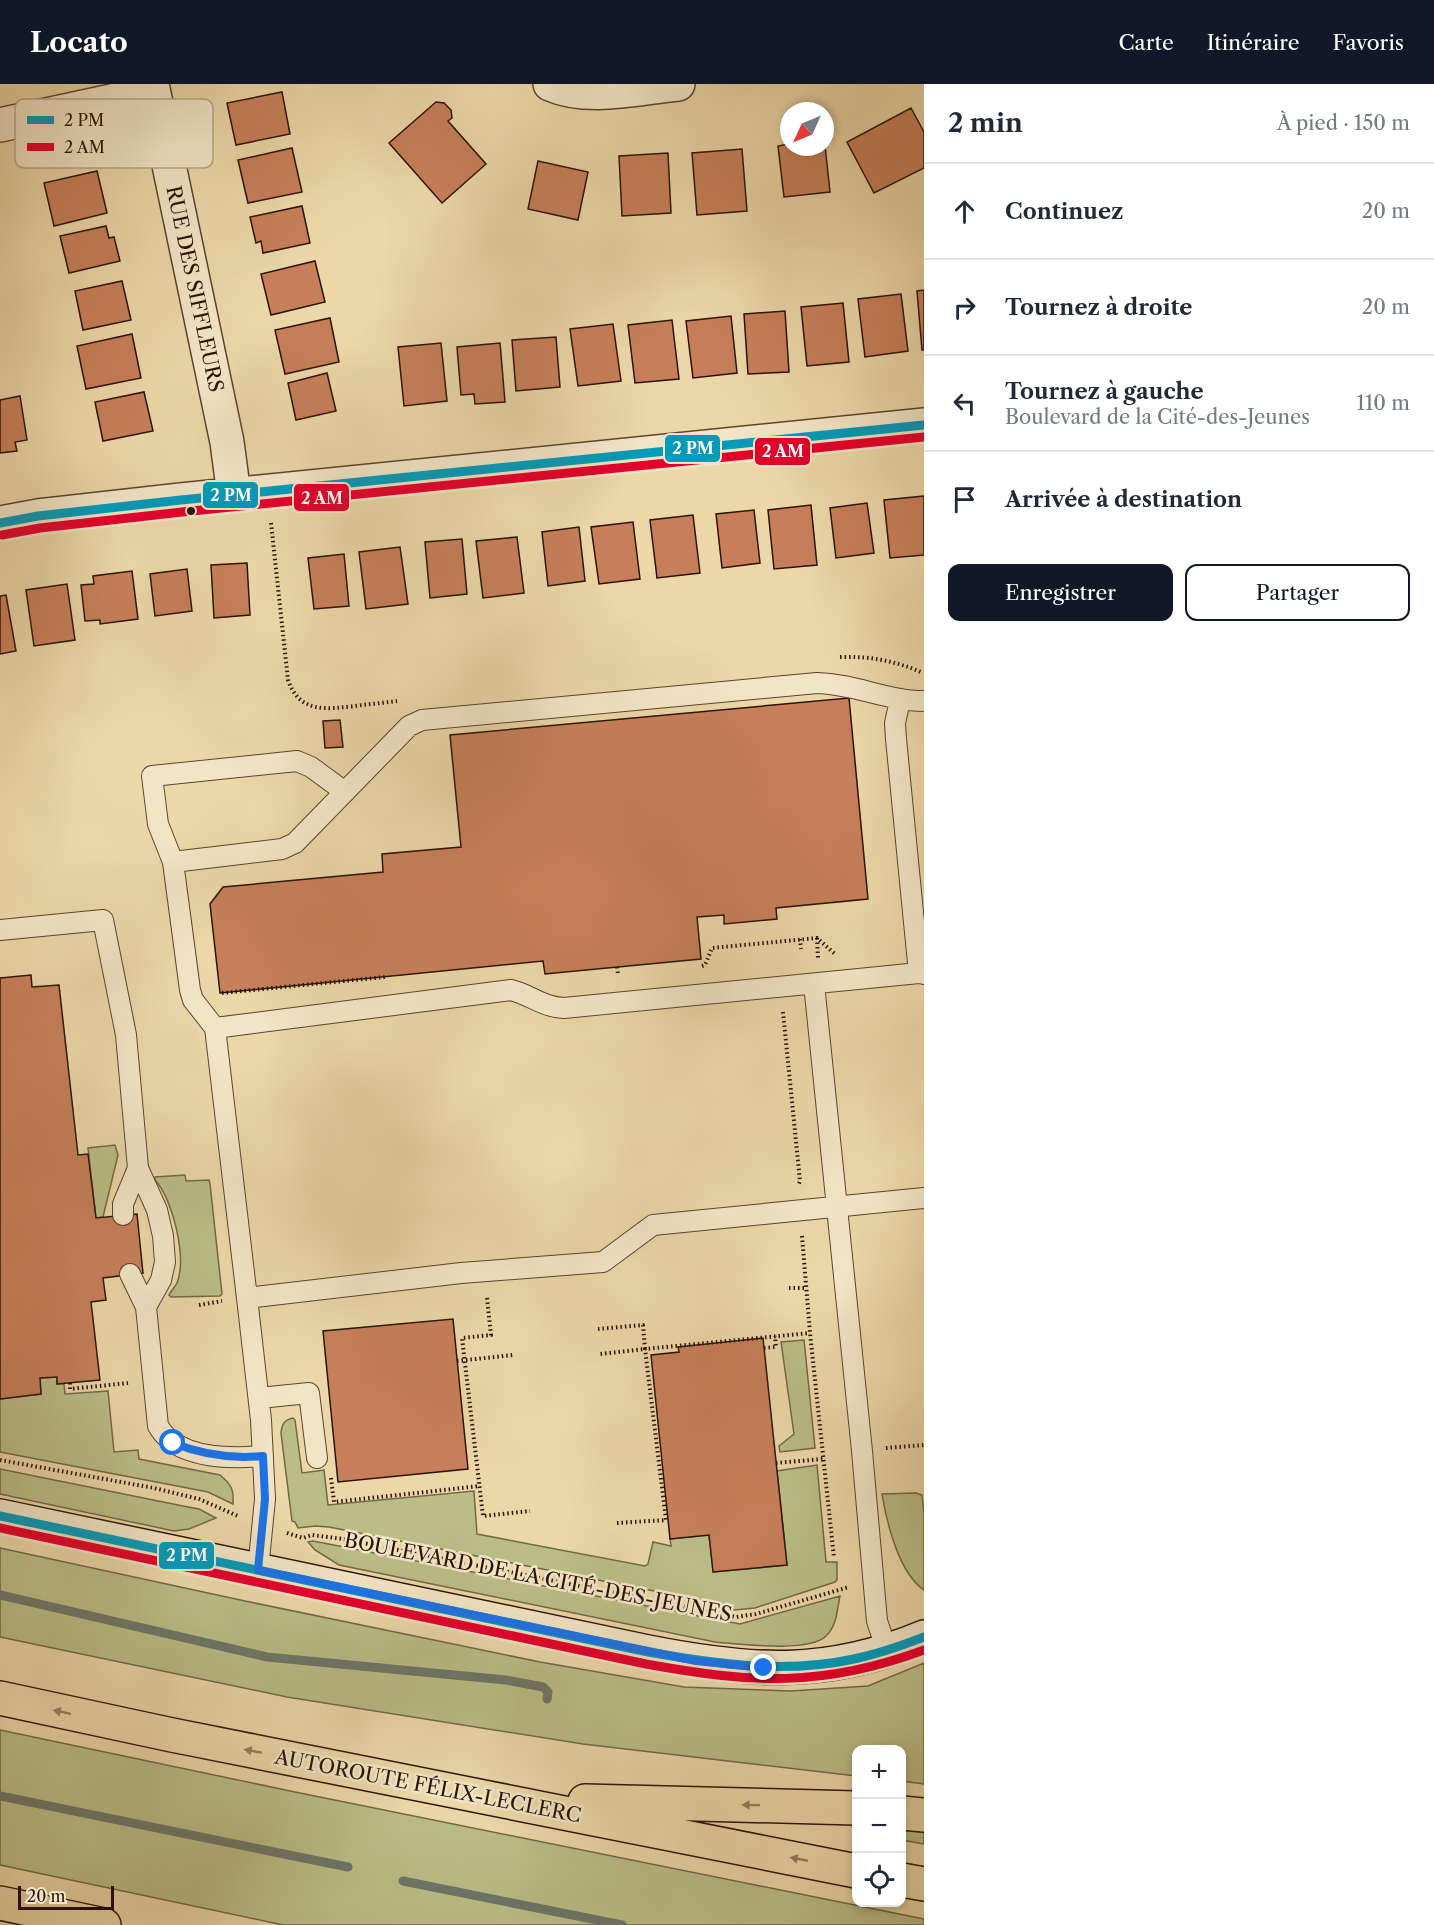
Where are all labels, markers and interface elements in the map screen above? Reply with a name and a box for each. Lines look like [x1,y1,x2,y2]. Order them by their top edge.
text: Locato [30,25,128,59]
text: Carte [1118,30,1174,55]
text: Itinéraire [1207,30,1300,55]
text: Favoris [1333,30,1404,55]
legend [15,99,213,168]
north arrow [780,102,834,156]
text: 2 min [948,107,1023,139]
text: 2 PM [64,110,104,130]
text: À pied · 150 m [1277,111,1410,135]
text: 2 AM [64,137,105,157]
street label: RUE DES SIFFLEURS [161,184,229,394]
icon: ahead [948,195,981,228]
text: Continuez [1005,198,1124,225]
text: 20 m [1362,199,1410,223]
icon: right [948,291,981,324]
text: Tournez à droite [1005,294,1192,321]
text: 20 m [1362,295,1410,319]
text: Tournez à gauche [1005,378,1204,405]
icon: left [948,387,981,420]
text: 110 m [1357,391,1410,415]
text: Boulevard de la Cité-des-Jeunes [1005,405,1310,429]
line badge: 2 PM [664,434,721,463]
line badge: 2 AM [754,437,811,466]
text: 2 PM [672,438,714,458]
text: 2 AM [762,441,804,461]
line badge: 2 PM [202,481,259,509]
line badge: 2 AM [293,483,350,512]
icon: arrive [948,483,981,516]
text: 2 PM [210,485,252,505]
text: Arrivée à destination [1005,486,1242,513]
text: 2 AM [301,488,343,508]
unlabelled marker [185,505,197,517]
button: Enregistrer [948,564,1173,621]
button: Partager [1185,564,1410,621]
route start [159,1429,185,1455]
street label: BOULEVARD DE LA CITÉ-DES-JEUNES [342,1527,734,1626]
line badge: 2 PM [158,1541,215,1570]
text: 2 PM [166,1545,208,1565]
route end [750,1654,776,1680]
one-way arrow [53,1707,72,1716]
street label: AUTOROUTE FÉLIX-LECLERC [272,1743,583,1828]
map controls [852,1745,906,1907]
button: + [852,1745,906,1799]
one-way arrow [244,1746,263,1755]
button: − [852,1799,906,1853]
one-way arrow [741,1800,760,1809]
button: locate [852,1853,906,1907]
one-way arrow [789,1854,808,1863]
scale bar [18,1883,114,1910]
text: 20 m [27,1886,66,1906]

